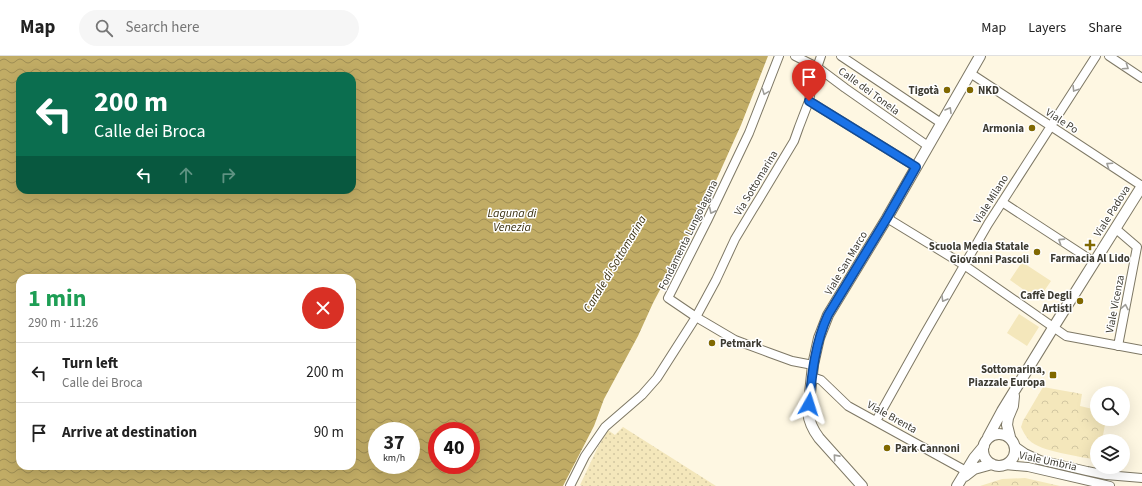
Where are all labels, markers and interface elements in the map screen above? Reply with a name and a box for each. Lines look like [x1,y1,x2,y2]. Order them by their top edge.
search box [79,10,359,46]
text: Map [20,14,55,41]
icon: search [93,17,115,39]
text: Search here [125,17,199,38]
text: Map [981,18,1006,38]
text: Layers [1028,18,1066,38]
text: Share [1088,18,1122,38]
pin [792,60,826,101]
one-way arrow [1121,62,1128,69]
street label: Calle dei Tonela [835,64,903,118]
icon: arrive [798,66,820,88]
text: 200 m [94,82,168,122]
place label: Tigotà [909,83,939,98]
place label: NKD [978,83,999,98]
marker: Tigotà [942,85,952,95]
marker: NKD [965,85,975,95]
one-way arrow [1072,85,1079,92]
icon: left [28,88,80,140]
one-way arrow [762,89,770,96]
street label: Viale Po [1043,105,1081,137]
one-way arrow [945,107,952,114]
text: Calle dei Broca [94,119,206,144]
place label: Armonia [982,121,1024,136]
marker: Armonia [1027,123,1037,133]
street label: Via Sottomarina [731,148,781,218]
one-way arrow [1106,162,1113,170]
icon: left [133,164,155,186]
icon: ahead [175,164,197,186]
icon: right [217,164,239,186]
street label: Viale Milano [970,172,1012,226]
street label: Fondamenta Lungolaguna [655,177,721,293]
street label: Viale Padova [1090,182,1134,240]
water label: Laguna di Venezia [488,205,537,236]
one-way arrow [709,207,717,214]
water label: Canale di Sottomarina [579,212,651,316]
street label: Viale San Marco [821,228,871,298]
one-way arrow [1058,238,1065,245]
place label: Scuola Media Statale Giovanni Pascoli [929,239,1029,267]
marker: Farmacia Al Lido [1085,240,1095,250]
marker: Scuola Media Statale Giovanni Pascoli [1032,247,1042,257]
place label: Farmacia Al Lido [1050,251,1130,266]
street label: Viale Vicenza [1102,274,1128,334]
text: 1 min [28,281,86,316]
button: close [302,287,344,329]
place label: Caffè Degli Artisti [1020,288,1072,316]
one-way arrow [942,295,949,302]
marker: Caffè Degli Artisti [1075,296,1085,306]
one-way arrow [1121,304,1129,310]
text: 290 m · 11:26 [28,314,98,332]
place label: Petmark [720,336,762,351]
marker: Petmark [707,338,717,348]
text: Turn left [62,353,118,374]
icon: left [28,362,50,384]
text: 200 m [306,362,344,383]
place label: Sottomarina, Piazzale Europa [968,362,1045,390]
marker: Sottomarina, Piazzale Europa [1048,370,1058,380]
text: Calle dei Broca [62,374,143,392]
position arrow [788,383,830,425]
map controls [1090,386,1130,474]
button: search [1090,386,1130,426]
street label: Viale Brenta [864,397,920,437]
icon: arrive [28,422,50,444]
text: Arrive at destination [62,422,197,443]
text: 90 m [314,422,344,443]
speed limit sign: 40 [428,422,480,474]
text: 37 [383,429,405,457]
button: layers [1090,434,1130,474]
place label: Park Cannoni [895,441,960,456]
marker: Park Cannoni [882,443,892,453]
street label: Viale Umbria [1018,448,1078,474]
text: km/h [383,451,405,465]
one-way arrow [833,454,840,462]

